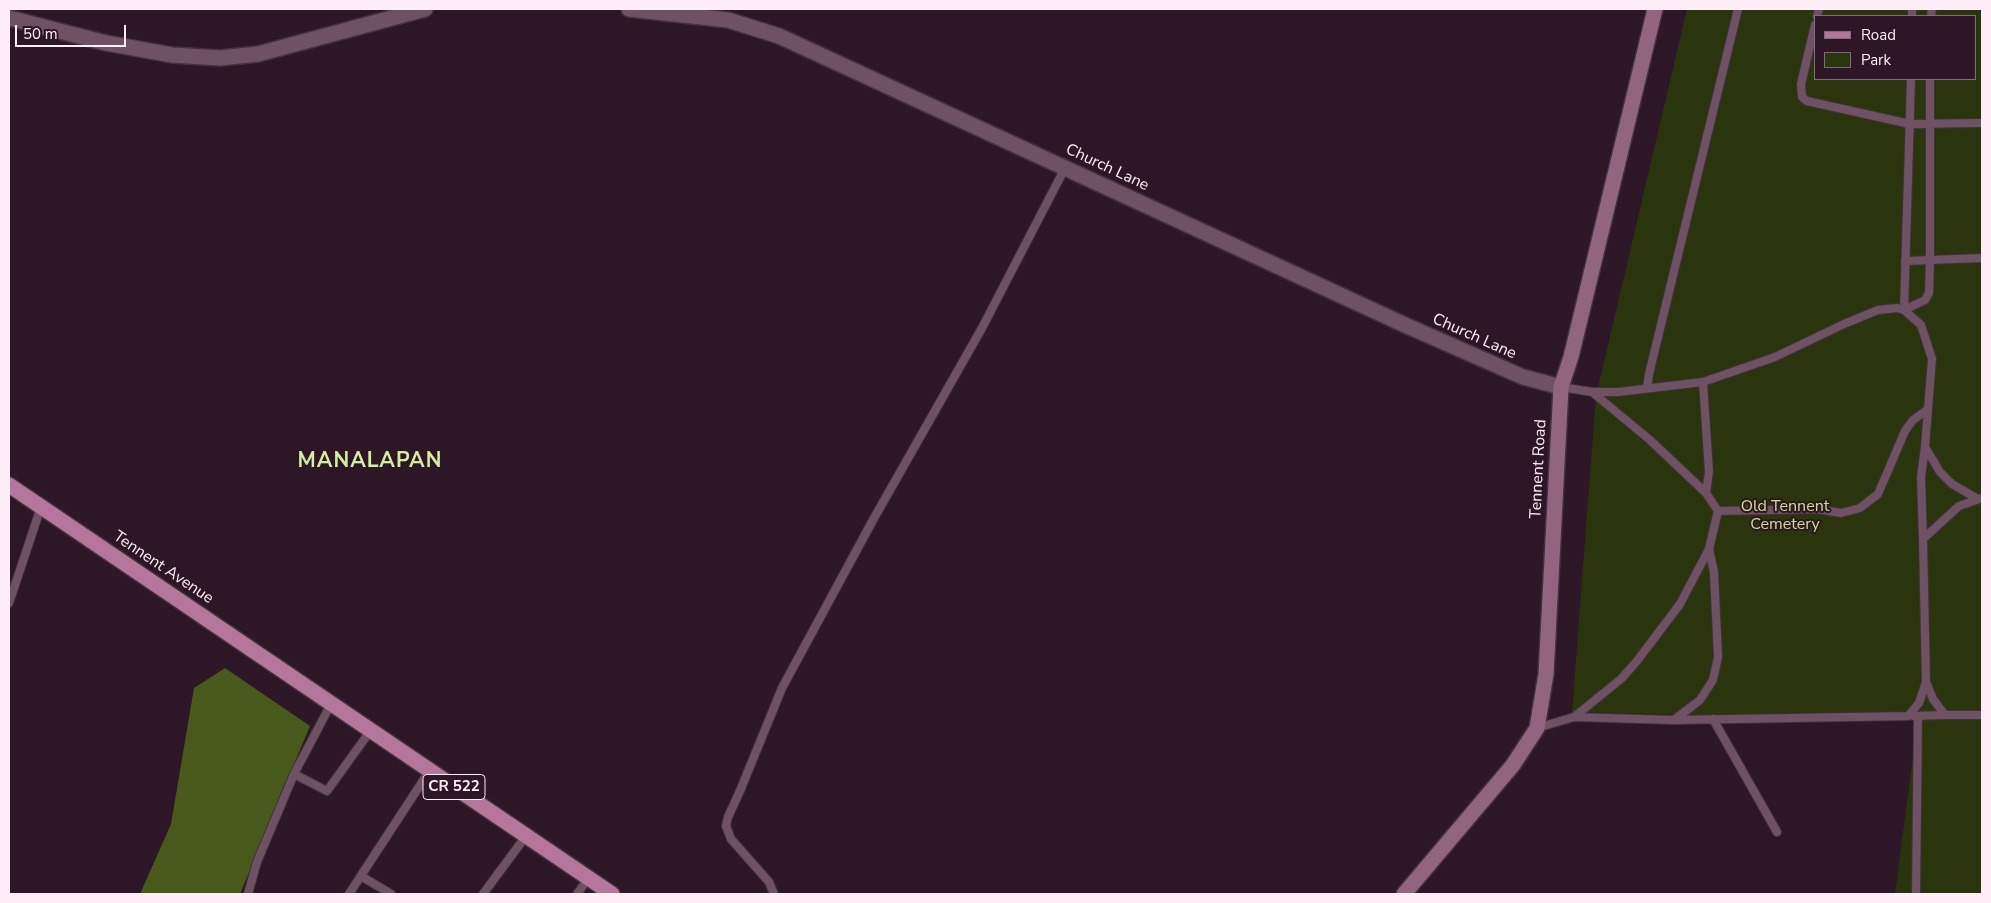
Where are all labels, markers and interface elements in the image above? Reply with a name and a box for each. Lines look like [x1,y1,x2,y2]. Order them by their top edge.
scale bar [18,15,129,47]
legend [1814,15,1976,80]
text: 50 m [23,24,58,44]
text: Road [1861,25,1896,45]
text: Park [1861,50,1891,70]
street label: Church Lane [1062,140,1152,196]
street label: Church Lane [1429,310,1519,364]
street label: Tennent Road [1527,419,1551,519]
district label: MANALAPAN [296,449,444,475]
park label: Old Tennent Cemetery [1741,497,1829,535]
street label: Tennent Avenue [109,527,217,609]
road number: CR 522 [423,774,485,800]

